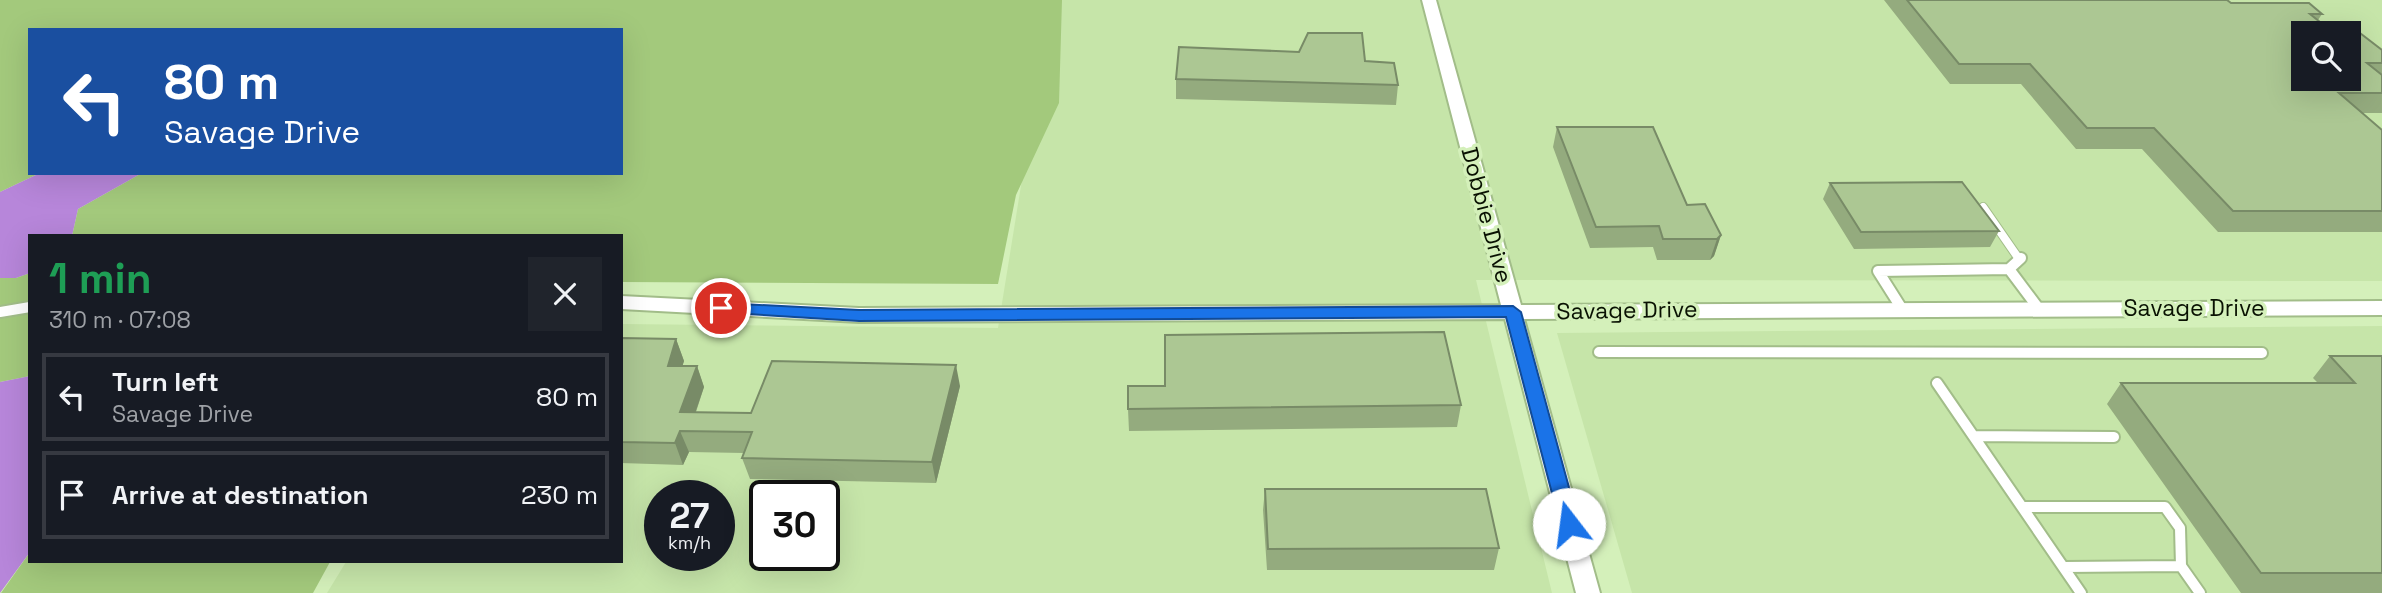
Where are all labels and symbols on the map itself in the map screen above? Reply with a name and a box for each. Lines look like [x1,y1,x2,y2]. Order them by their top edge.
street label: Dobbie Drive [1454,144,1520,286]
pin [691,278,751,338]
street label: Savage Drive [2123,293,2265,323]
street label: Savage Drive [1556,294,1698,326]
speed limit sign: 30 [749,480,840,571]
position arrow [1532,487,1606,561]

